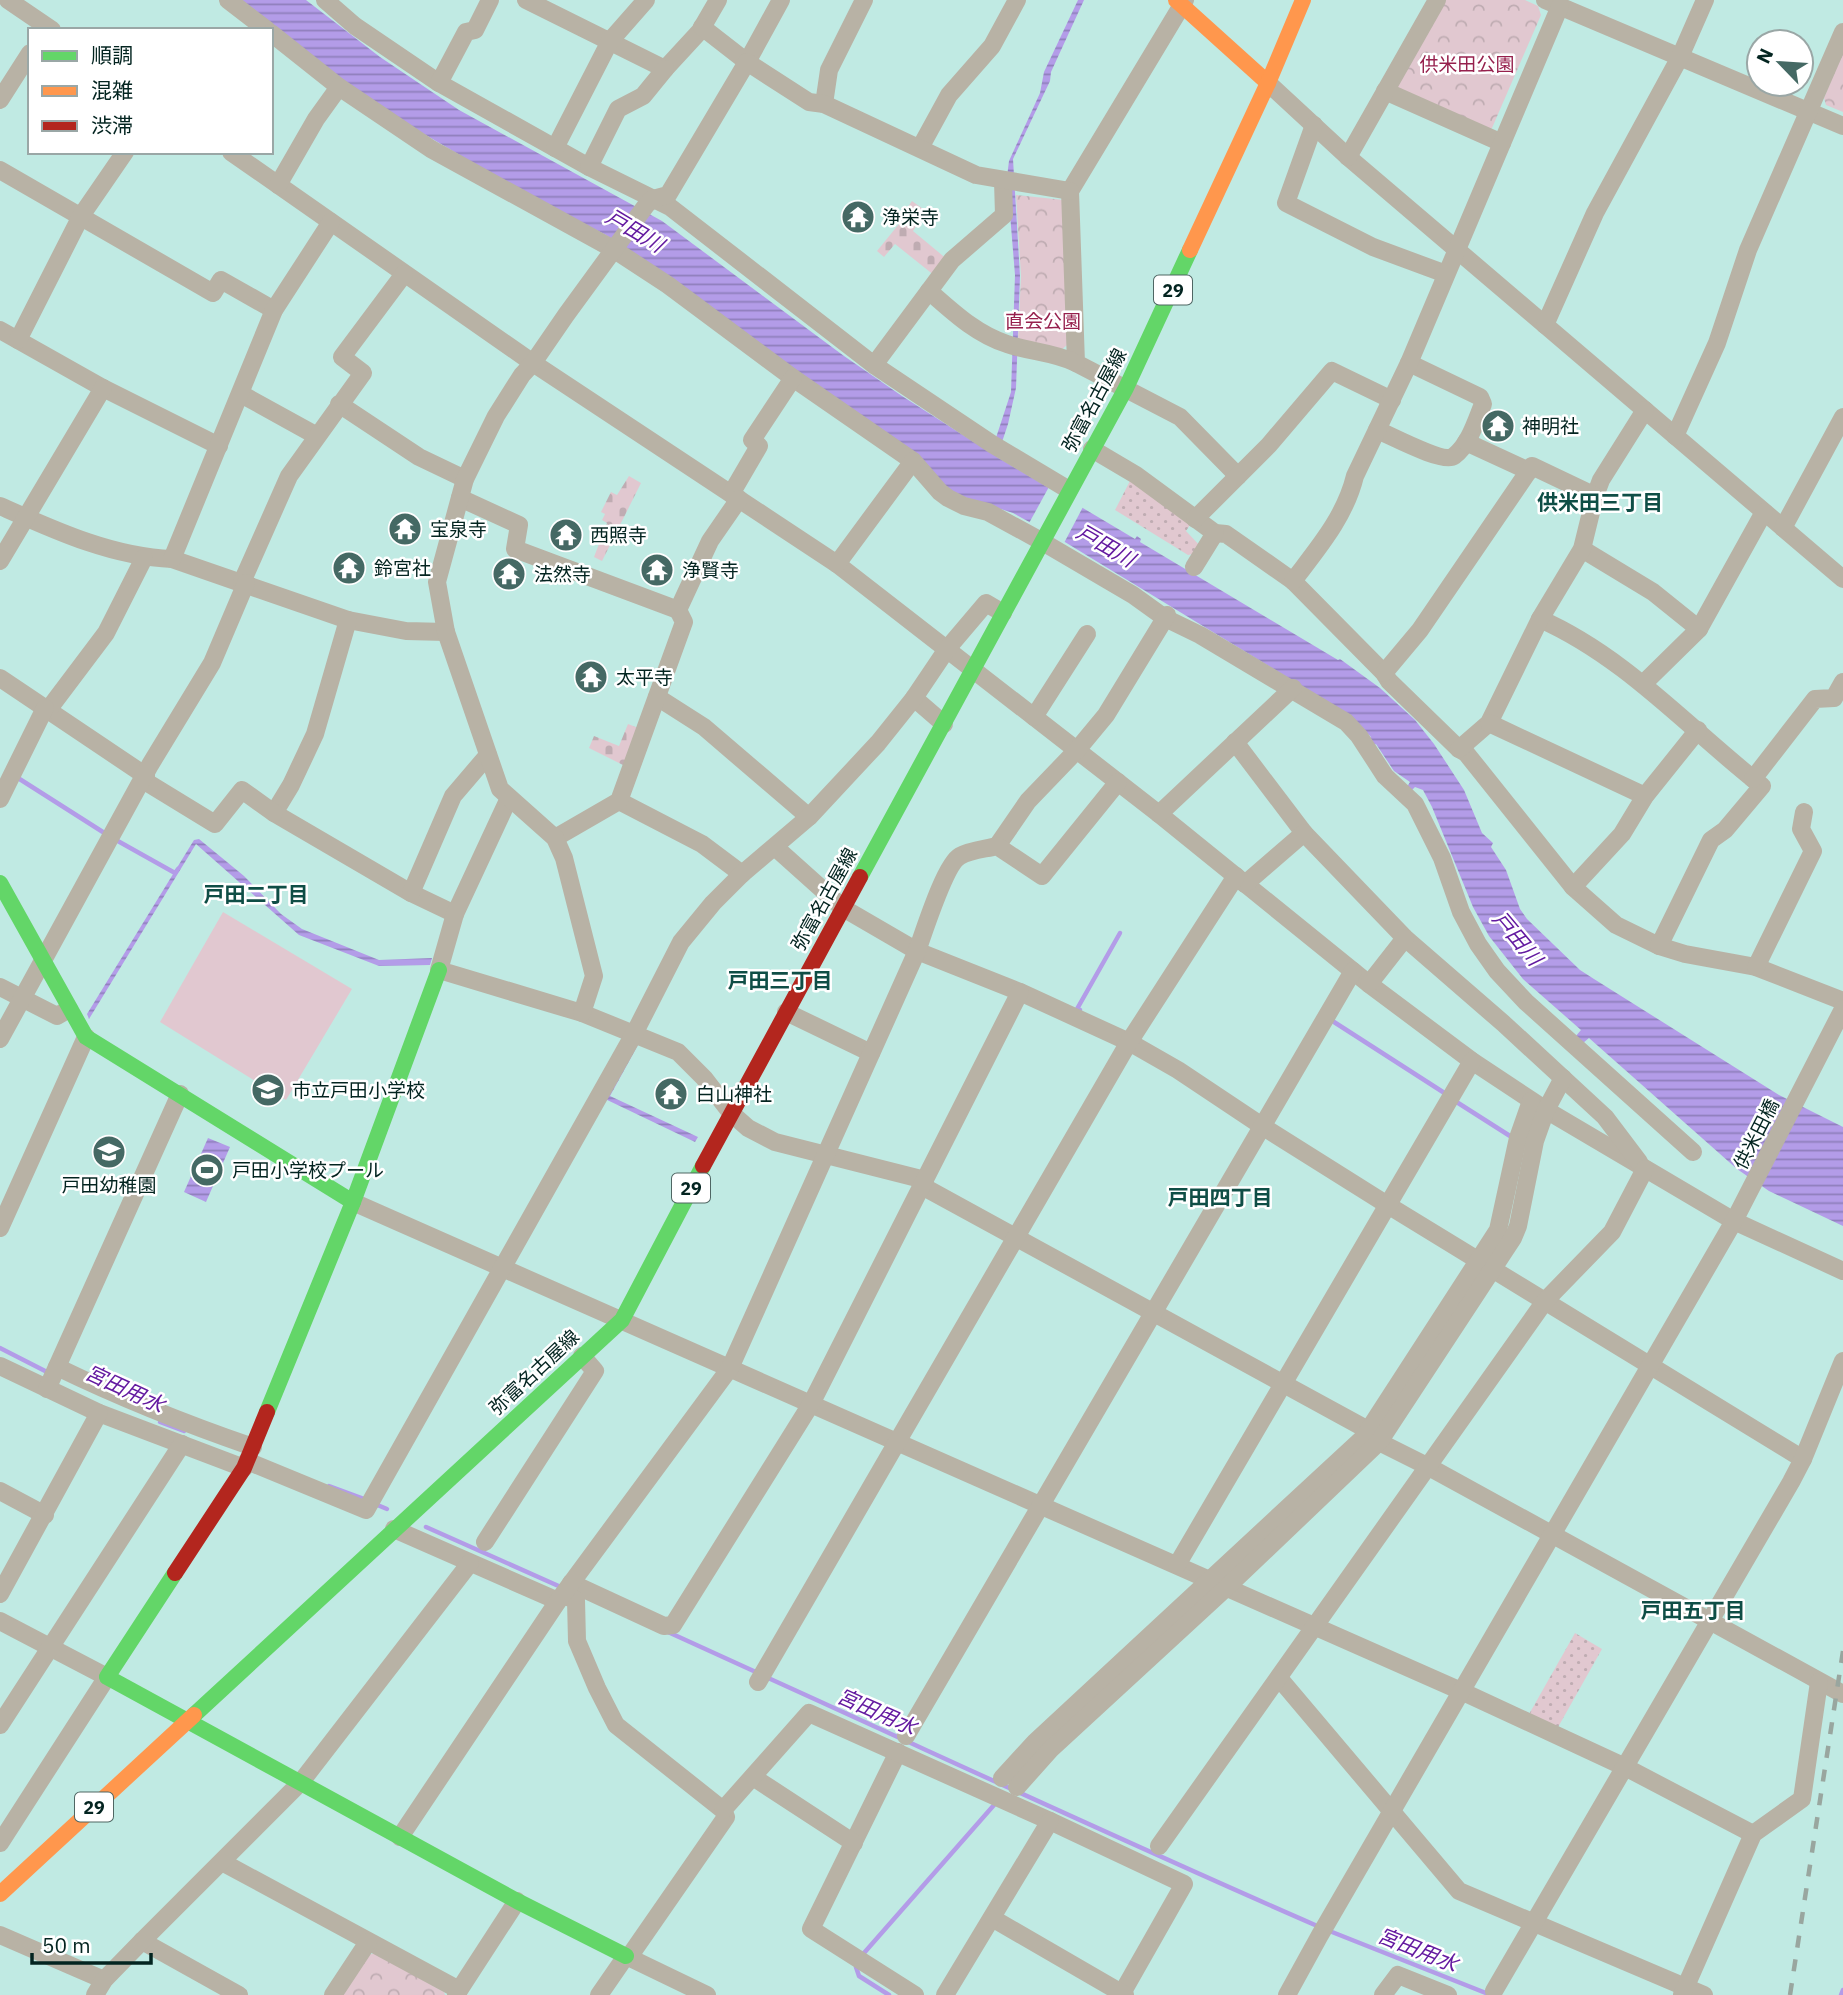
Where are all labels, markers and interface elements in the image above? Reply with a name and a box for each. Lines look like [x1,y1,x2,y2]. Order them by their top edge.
legend [28,28,273,154]
north arrow [1745,28,1815,98]
text: 順調 [91,41,133,69]
text: N [1751,45,1778,67]
park label: 供米田公園 [1419,52,1515,76]
text: 混雑 [91,76,133,104]
text: 渋滞 [91,111,133,139]
temple icon: 浄栄寺 [839,198,877,236]
water label: 戸田川 [601,202,671,259]
place label: 浄栄寺 [882,205,939,229]
road number: 29 [1154,276,1192,304]
park label: 直会公園 [1005,309,1081,333]
street label: 弥富名古屋線 [1057,344,1131,456]
temple icon: 神明社 [1479,407,1517,445]
place label: 神明社 [1522,414,1579,438]
district label: 供米田三丁目 [1537,488,1663,516]
temple icon: 宝泉寺 [386,510,424,548]
temple icon: 西照寺 [547,516,585,554]
place label: 宝泉寺 [430,517,487,541]
water label: 戸田川 [1072,517,1142,574]
place label: 西照寺 [590,523,647,547]
temple icon: 鈴宮社 [330,549,368,587]
temple icon: 浄賢寺 [638,551,676,589]
temple icon: 法然寺 [490,555,528,593]
place label: 鈴宮社 [374,556,431,580]
place label: 浄賢寺 [682,558,739,582]
place label: 法然寺 [534,562,591,586]
temple icon: 太平寺 [572,658,610,696]
place label: 太平寺 [616,665,673,689]
street label: 弥富名古屋線 [786,843,862,955]
district label: 戸田二丁目 [204,880,309,908]
water label: 戸田川 [1487,905,1550,973]
district label: 戸田三丁目 [728,966,833,994]
school or university icon: 市立戸田小学校 [249,1071,287,1109]
temple icon: 白山神社 [652,1075,690,1113]
place label: 市立戸田小学校 [292,1078,425,1102]
place label: 白山神社 [696,1082,772,1106]
street label: 供米田橋 [1728,1095,1784,1173]
school or university icon: 戸田幼稚園 [90,1133,128,1171]
sports icon: 戸田小学校プール [188,1151,226,1189]
place label: 戸田小学校プール [232,1158,384,1182]
place label: 戸田幼稚園 [61,1173,157,1197]
road number: 29 [672,1174,710,1203]
district label: 戸田四丁目 [1168,1183,1273,1211]
street label: 弥富名古屋線 [484,1324,584,1420]
water label: 宮田用水 [81,1358,171,1419]
district label: 戸田五丁目 [1641,1596,1746,1624]
water label: 宮田用水 [833,1681,923,1742]
road number: 29 [75,1793,113,1822]
water label: 宮田用水 [1374,1920,1464,1978]
scale bar [32,1922,150,1966]
text: 50 m [42,1931,91,1959]

